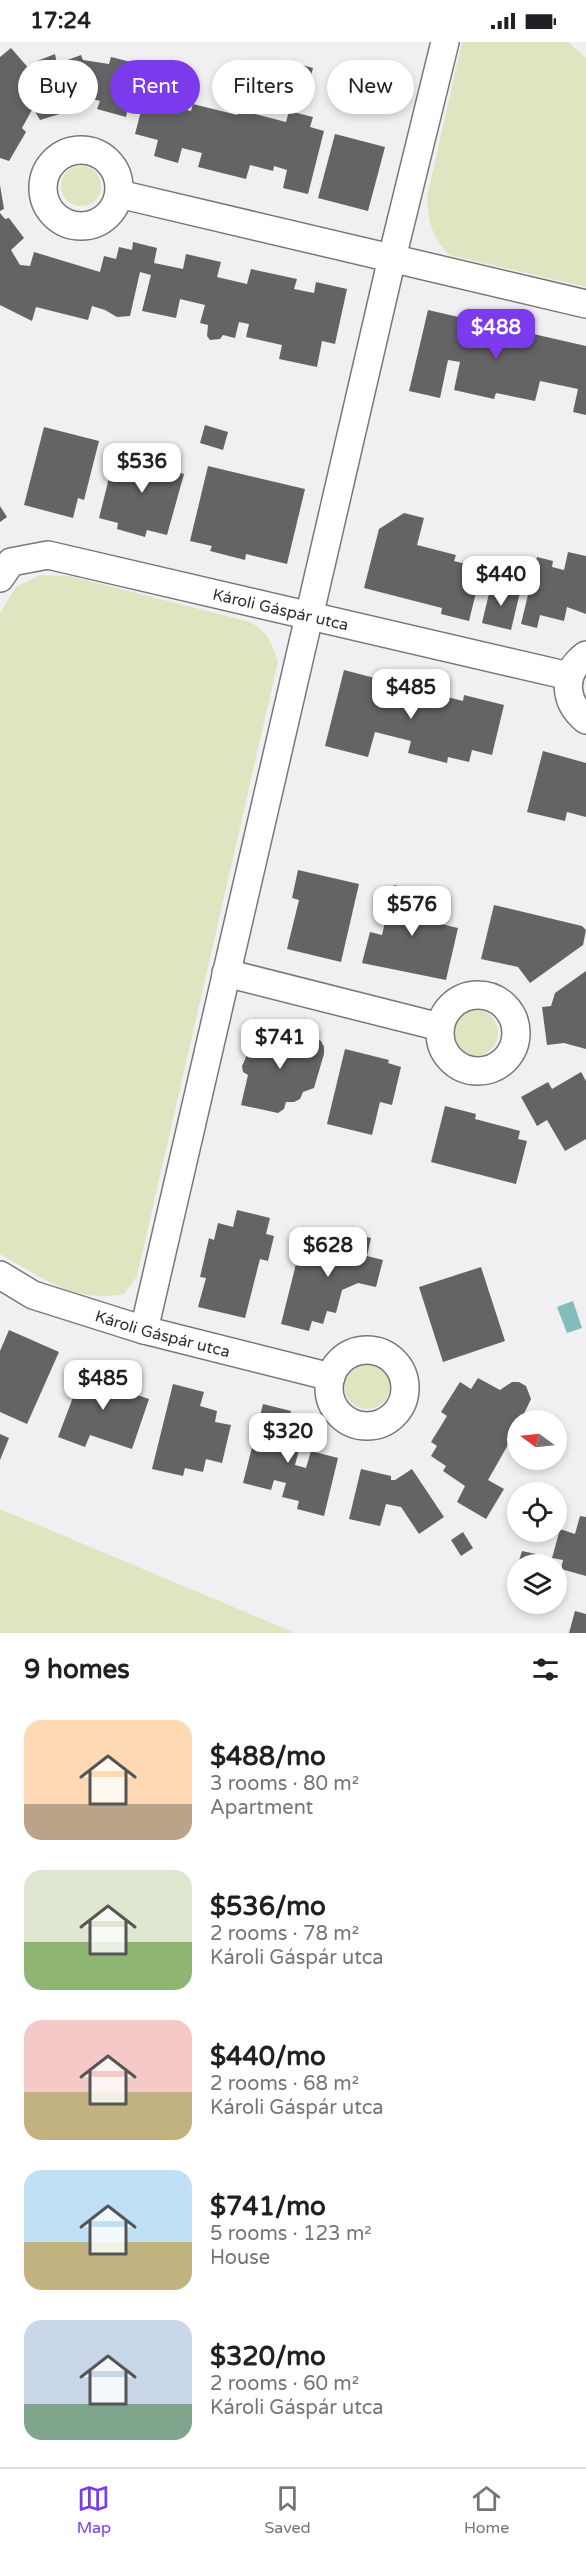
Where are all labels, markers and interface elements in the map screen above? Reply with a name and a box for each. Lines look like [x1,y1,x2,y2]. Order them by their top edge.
text: 17:24 [30,8,91,34]
chip: Buy [18,60,98,114]
chip: Rent [110,60,200,114]
chip: Filters [212,60,315,114]
chip: New [327,60,414,114]
pin: $488 [460,309,532,360]
text: $488 [471,316,521,340]
pin: $536 [106,443,178,494]
text: $536 [117,450,167,474]
pin: $440 [465,556,537,607]
text: $440 [476,563,526,587]
street label: Károli Gáspár utca [211,585,350,635]
pin: $485 [375,669,447,720]
text: $485 [386,676,436,700]
pin: $576 [376,886,448,937]
text: $576 [387,893,437,917]
pin: $741 [244,1019,316,1070]
text: $741 [255,1026,305,1050]
pin: $628 [292,1227,364,1278]
text: $628 [303,1234,353,1258]
street label: Károli Gáspár utca [93,1306,232,1362]
pin: $485 [67,1360,139,1411]
text: $485 [78,1367,128,1391]
north arrow [507,1410,567,1470]
map controls [507,1410,567,1614]
pin: $320 [252,1413,324,1464]
text: $320 [263,1420,313,1444]
button: locate [507,1482,567,1542]
button: layers [507,1554,567,1614]
icon: filters [529,1653,562,1686]
text: 9 homes [24,1654,130,1685]
text: $488/mo [210,1741,326,1772]
icon: home [72,1744,144,1816]
text: 3 rooms · 80 m² [210,1772,359,1796]
text: Apartment [210,1796,313,1820]
text: $536/mo [210,1891,326,1922]
icon: home [72,1894,144,1966]
text: 2 rooms · 78 m² [210,1922,359,1946]
text: Károli Gáspár utca [210,1946,384,1970]
text: $440/mo [210,2041,326,2072]
icon: home [72,2044,144,2116]
text: 2 rooms · 68 m² [210,2072,359,2096]
text: Károli Gáspár utca [210,2096,384,2120]
text: $741/mo [210,2191,326,2222]
icon: home [72,2194,144,2266]
text: 5 rooms · 123 m² [210,2222,372,2246]
text: House [210,2246,270,2270]
text: $320/mo [210,2341,326,2372]
icon: home [72,2344,144,2416]
text: 2 rooms · 60 m² [210,2372,359,2396]
text: Károli Gáspár utca [210,2396,384,2420]
tab: Map [77,2482,111,2538]
tab: Saved [264,2482,311,2538]
tab: Home [464,2482,509,2538]

